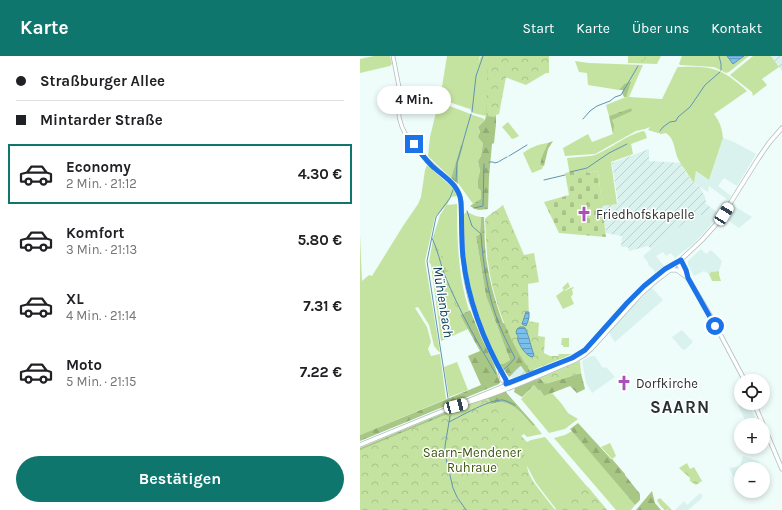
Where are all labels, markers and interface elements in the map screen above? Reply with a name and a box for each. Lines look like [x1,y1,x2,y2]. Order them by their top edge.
text: Karte [20,17,69,39]
text: Start [522,20,554,37]
text: Karte [576,20,610,37]
text: Über uns [632,20,689,37]
text: Kontakt [711,20,762,37]
text: Straßburger Allee [40,72,165,90]
callout: 4 Min. [377,86,451,114]
text: 4 Min. [395,92,433,107]
text: Mintarder Straße [40,111,163,129]
route end [405,135,423,153]
icon: car [18,156,54,192]
text: Economy [66,158,131,176]
text: 4.30 € [298,165,342,183]
text: 2 Min. · 21:12 [66,176,137,191]
car [712,201,736,227]
church icon: Friedhofskapelle [575,205,593,223]
place label: Friedhofskapelle [596,207,695,222]
icon: car [18,222,54,258]
text: Komfort [66,224,124,242]
text: 5.80 € [298,231,342,249]
text: 3 Min. · 21:13 [66,242,137,257]
water label: Mühlenbach [429,265,457,339]
icon: car [18,288,54,324]
text: XL [66,290,84,308]
text: 7.31 € [303,297,342,315]
text: 4 Min. · 21:14 [66,308,136,323]
route start [706,317,724,335]
icon: car [18,354,54,390]
text: Moto [66,356,102,374]
text: 7.22 € [300,363,342,381]
text: 5 Min. · 21:15 [66,374,136,389]
church icon: Dorfkirche [615,374,633,392]
map controls [734,374,770,498]
button: locate [734,374,770,410]
place label: Dorfkirche [636,376,698,391]
car [443,397,469,415]
district label: SAARN [650,397,710,417]
button: + [734,418,770,454]
park label: Saarn-Mendener Ruhraue [423,445,521,475]
button: Bestätigen [16,456,344,502]
button: − [734,462,770,498]

